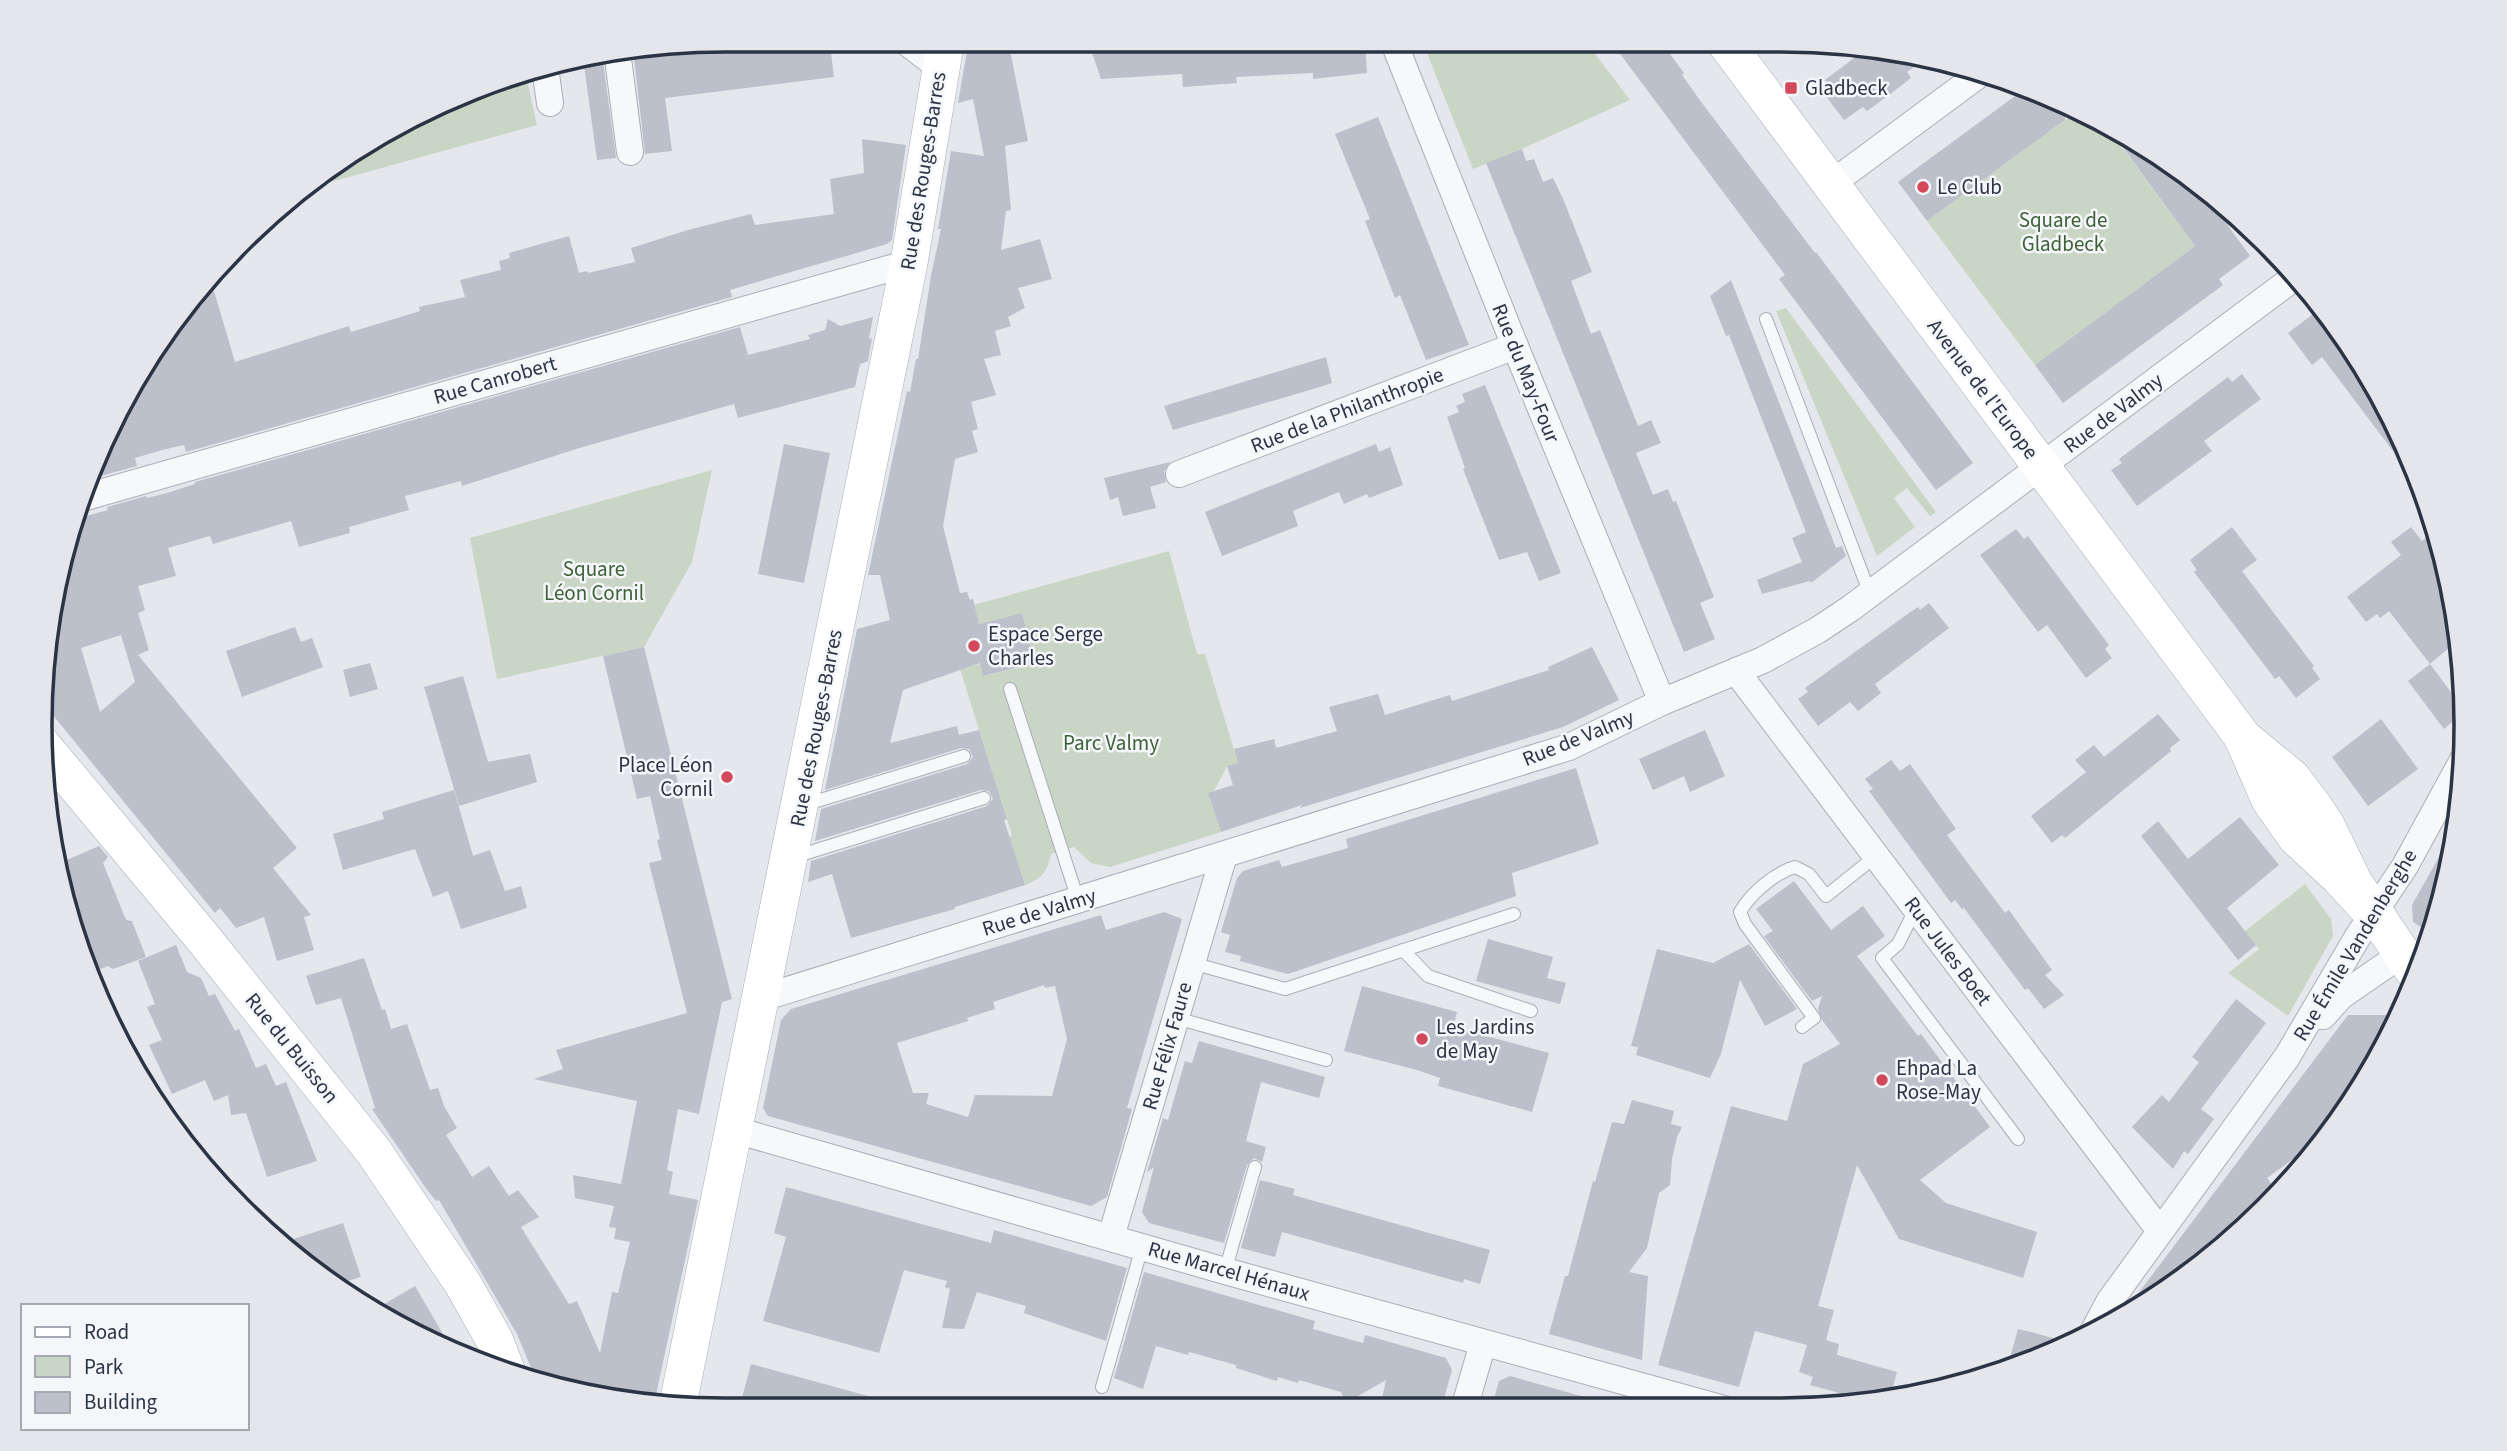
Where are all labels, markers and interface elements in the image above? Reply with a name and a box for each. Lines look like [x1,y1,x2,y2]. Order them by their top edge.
street label: Rue des Rouges-Barres [893,70,954,272]
place label: Gladbeck [1805,73,1888,103]
marker: Gladbeck [1783,80,1799,96]
place label: Le Club [1937,172,2002,202]
marker: Le Club [1915,179,1931,195]
park label: Square de Gladbeck [2019,205,2107,259]
street label: Rue du May-Four [1484,299,1568,448]
street label: Avenue de l'Europe [1920,313,2046,465]
street label: Rue Canrobert [430,348,560,412]
street label: Rue de la Philanthropie [1246,359,1448,461]
street label: Rue de Valmy [2057,365,2169,460]
park label: Square Léon Cornil [544,554,644,608]
place label: Espace Serge Charles [988,619,1103,673]
street label: Rue des Rouges-Barres [782,627,850,829]
marker: Espace Serge Charles [966,638,982,654]
street label: Rue de Valmy [1518,702,1638,774]
park label: Parc Valmy [1063,728,1159,758]
place label: Place Léon Cornil [618,750,713,804]
marker: Place Léon Cornil [719,769,735,785]
street label: Rue Émile Vandenberghe [2286,843,2424,1047]
street label: Rue de Valmy [978,880,1100,944]
street label: Rue Jules Boet [1897,890,1999,1012]
street label: Rue Félix Faure [1134,979,1200,1113]
street label: Rue du Buisson [238,986,346,1110]
place label: Les Jardins de May [1436,1012,1534,1066]
marker: Les Jardins de May [1414,1031,1430,1047]
place label: Ehpad La Rose-May [1896,1053,1981,1107]
marker: Ehpad La Rose-May [1874,1072,1890,1088]
street label: Rue Marcel Hénaux [1145,1234,1314,1309]
legend [21,1304,248,1430]
text: Road [84,1317,129,1347]
text: Park [84,1352,124,1382]
text: Building [84,1387,158,1417]

